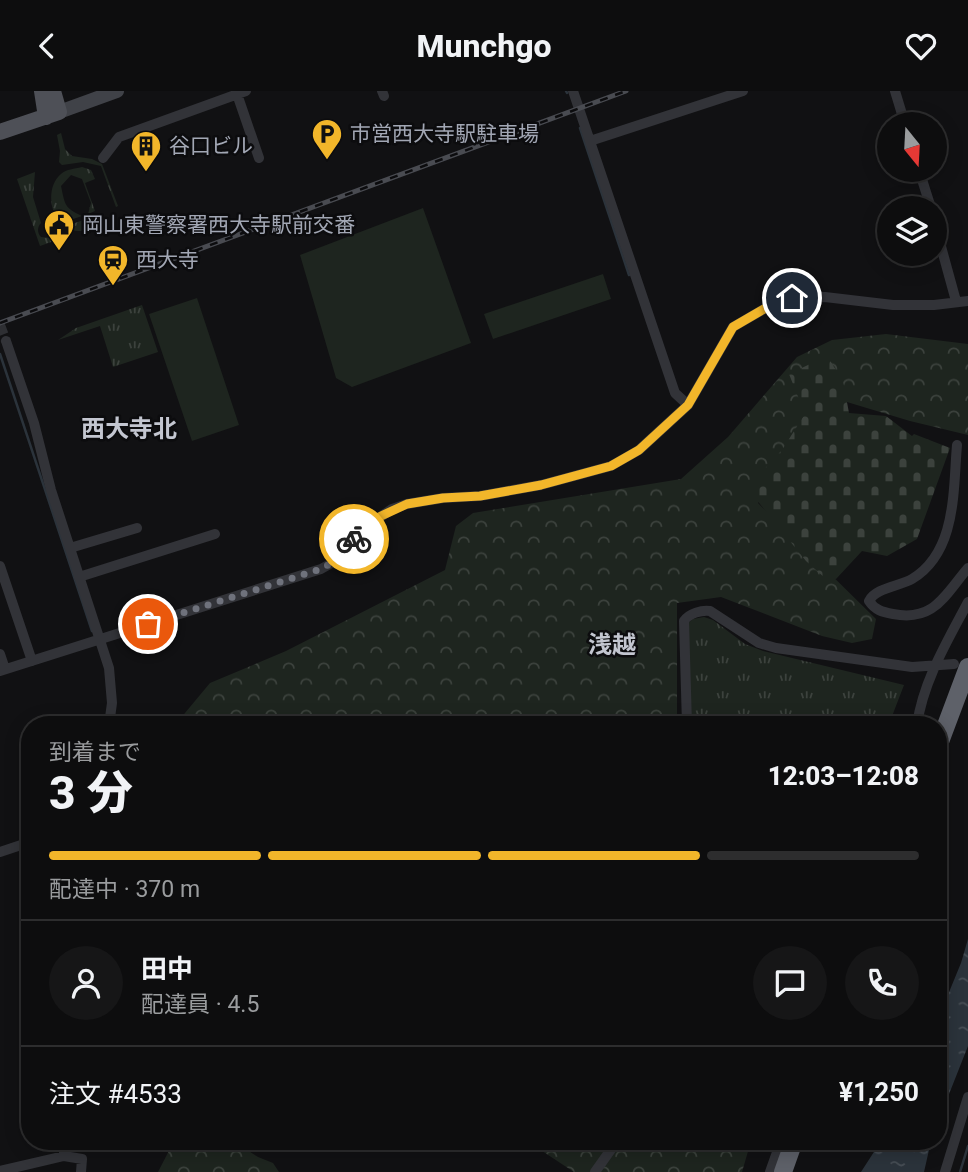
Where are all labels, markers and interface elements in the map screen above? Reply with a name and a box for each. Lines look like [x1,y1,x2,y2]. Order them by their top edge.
icon: back [28,27,66,65]
text: Munchgo [416,27,552,65]
icon: heart [902,27,940,65]
north arrow [877,112,947,182]
map controls [877,112,947,266]
parking icon: 市営西大寺駅駐車場 [310,117,344,161]
place label: 市営西大寺駅駐車場 [350,122,539,146]
building icon: 谷口ビル [129,129,163,173]
place label: 谷口ビル [169,134,253,158]
button: layers [877,196,947,266]
public building icon: 岡山東警察署西大寺駅前交番 [42,208,76,252]
place label: 岡山東警察署西大寺駅前交番 [82,213,355,237]
station icon: 西大寺 [96,243,130,287]
place label: 西大寺 [136,248,199,272]
pin [762,268,822,328]
icon: home [773,279,811,317]
district label: 西大寺北 [81,415,177,443]
courier [319,504,389,574]
icon: bike [335,520,373,558]
pin [118,594,178,654]
icon: bag [129,605,167,643]
district label: 浅越 [588,631,636,659]
text: 到着まで [49,739,141,766]
text: 12:03–12:08 [768,761,919,791]
text: 3 分 [49,766,133,820]
text: 配達中 · 370 m [49,876,200,903]
button: person [49,946,123,1020]
button: chat [753,946,827,1020]
button: phone [845,946,919,1020]
text: 田中 [141,954,193,984]
text: 配達員 · 4.5 [141,991,259,1018]
text: ¥1,250 [839,1077,919,1107]
text: 注文 #4533 [49,1079,182,1109]

